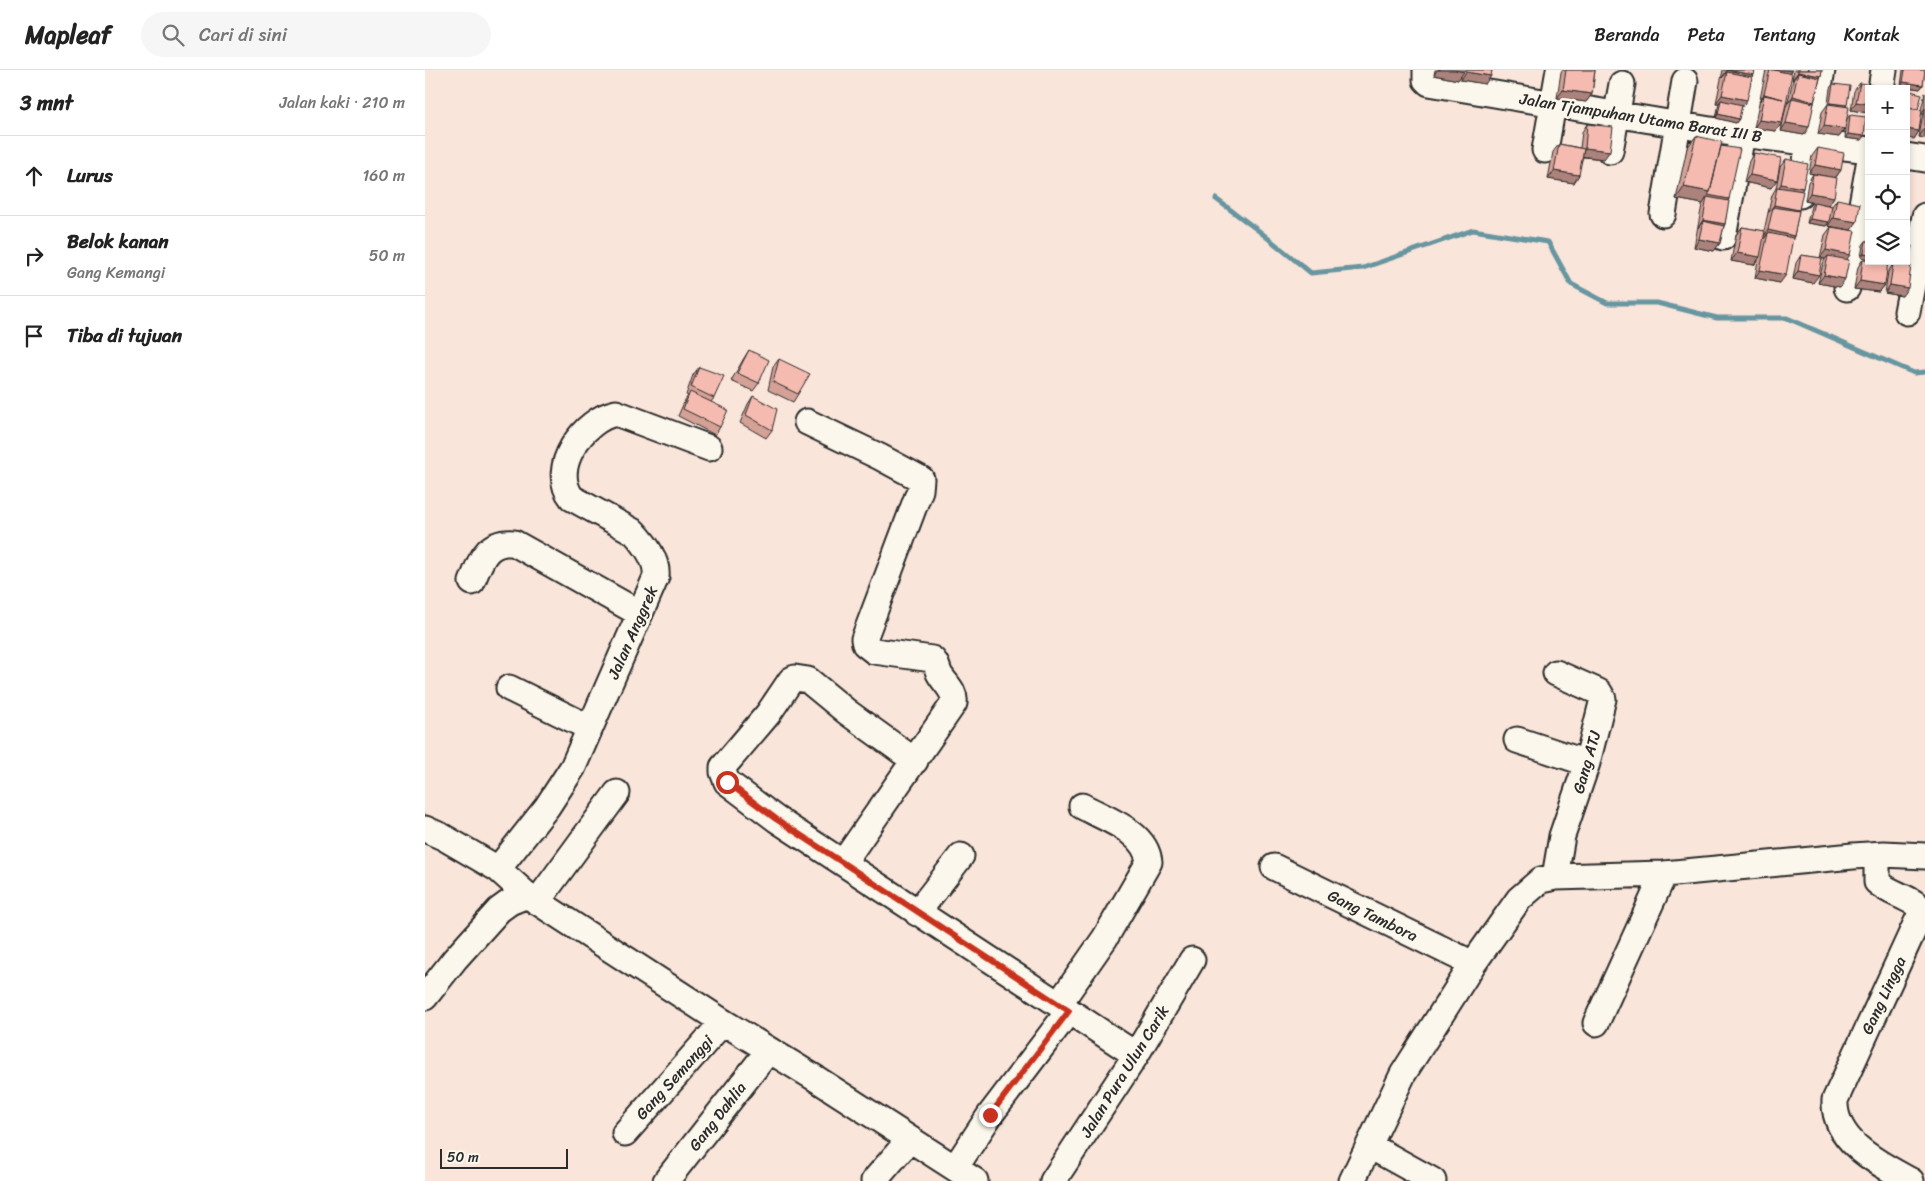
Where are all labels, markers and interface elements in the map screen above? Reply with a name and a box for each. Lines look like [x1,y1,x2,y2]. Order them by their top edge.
search box [141,12,491,57]
text: Mapleaf [25,14,111,56]
text: Cari di sini [199,18,287,51]
text: Beranda [1594,19,1660,51]
text: Peta [1688,19,1725,51]
text: Tentang [1753,19,1816,51]
text: Kontak [1844,19,1900,51]
icon: search [159,21,187,49]
text: 3 mnt [20,84,73,122]
street label: Jalan Tjampuhan Utama Barat III B [1517,84,1764,151]
map controls [1865,85,1910,265]
button: + [1865,85,1910,130]
text: Jalan kaki · 210 m [279,88,405,117]
button: − [1865,130,1910,175]
text: Lurus [67,159,113,192]
text: 160 m [362,161,405,190]
icon: ahead [20,162,48,190]
button: locate [1865,175,1910,220]
button: layers [1865,220,1910,265]
text: Belok kanan [67,225,169,258]
text: 50 m [369,241,405,270]
icon: right [20,242,48,270]
text: Gang Kemangi [67,258,165,287]
text: Tiba di tujuan [67,319,182,352]
icon: arrive [20,322,48,350]
street label: Jalan Anggrek [599,580,666,684]
street label: Gang ATJ [1564,727,1609,797]
route start [716,771,739,794]
street label: Gang Tambora [1323,881,1423,950]
street label: Gang Lingga [1853,951,1914,1039]
street label: Jalan Pura Ulun Carik [1071,999,1177,1144]
street label: Gang Semanggi [628,1028,721,1127]
street label: Gang Dahlia [681,1075,754,1157]
route end [979,1104,1002,1127]
text: 50 m [447,1145,479,1170]
scale bar [440,1146,567,1169]

